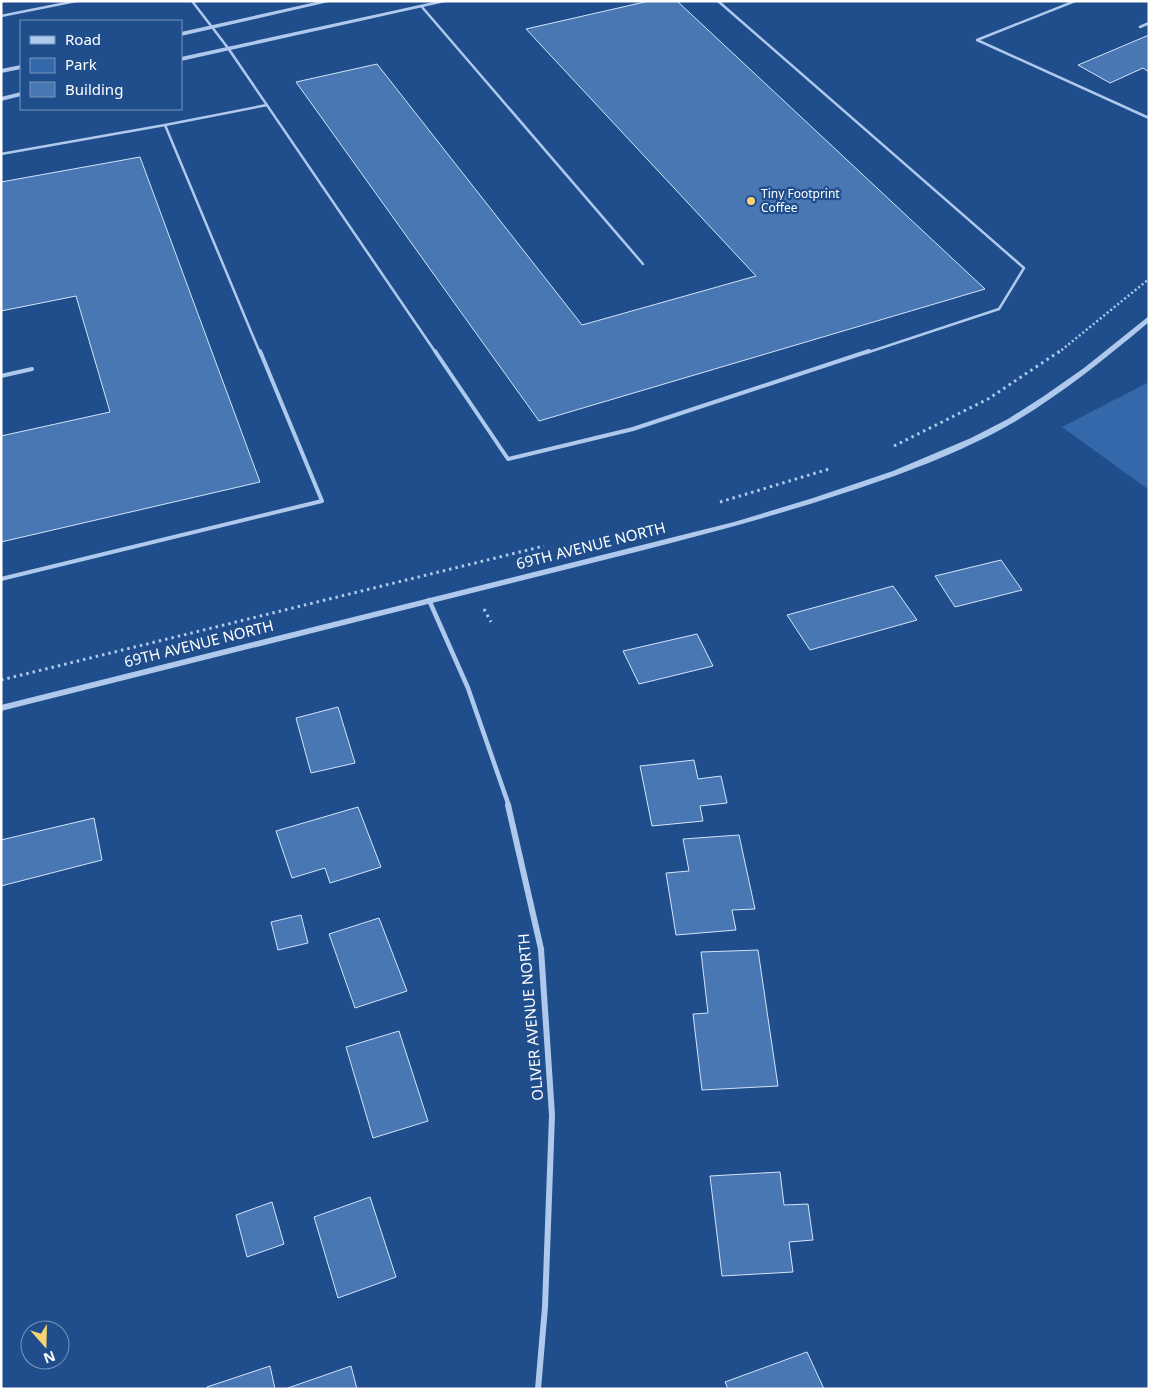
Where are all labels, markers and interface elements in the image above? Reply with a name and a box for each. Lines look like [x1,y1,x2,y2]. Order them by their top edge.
legend [20,20,182,110]
text: Road [65,29,101,49]
text: Park [65,54,97,74]
text: Building [65,79,123,99]
place label: Tiny Footprint Coffee [761,185,840,216]
marker: Tiny Footprint Coffee [745,195,757,207]
street label: 69TH AVENUE NORTH [514,517,668,573]
street label: 69TH AVENUE NORTH [122,615,276,671]
street label: OLIVER AVENUE NORTH [513,933,547,1102]
north arrow [20,1320,70,1370]
text: N [41,1347,58,1369]

